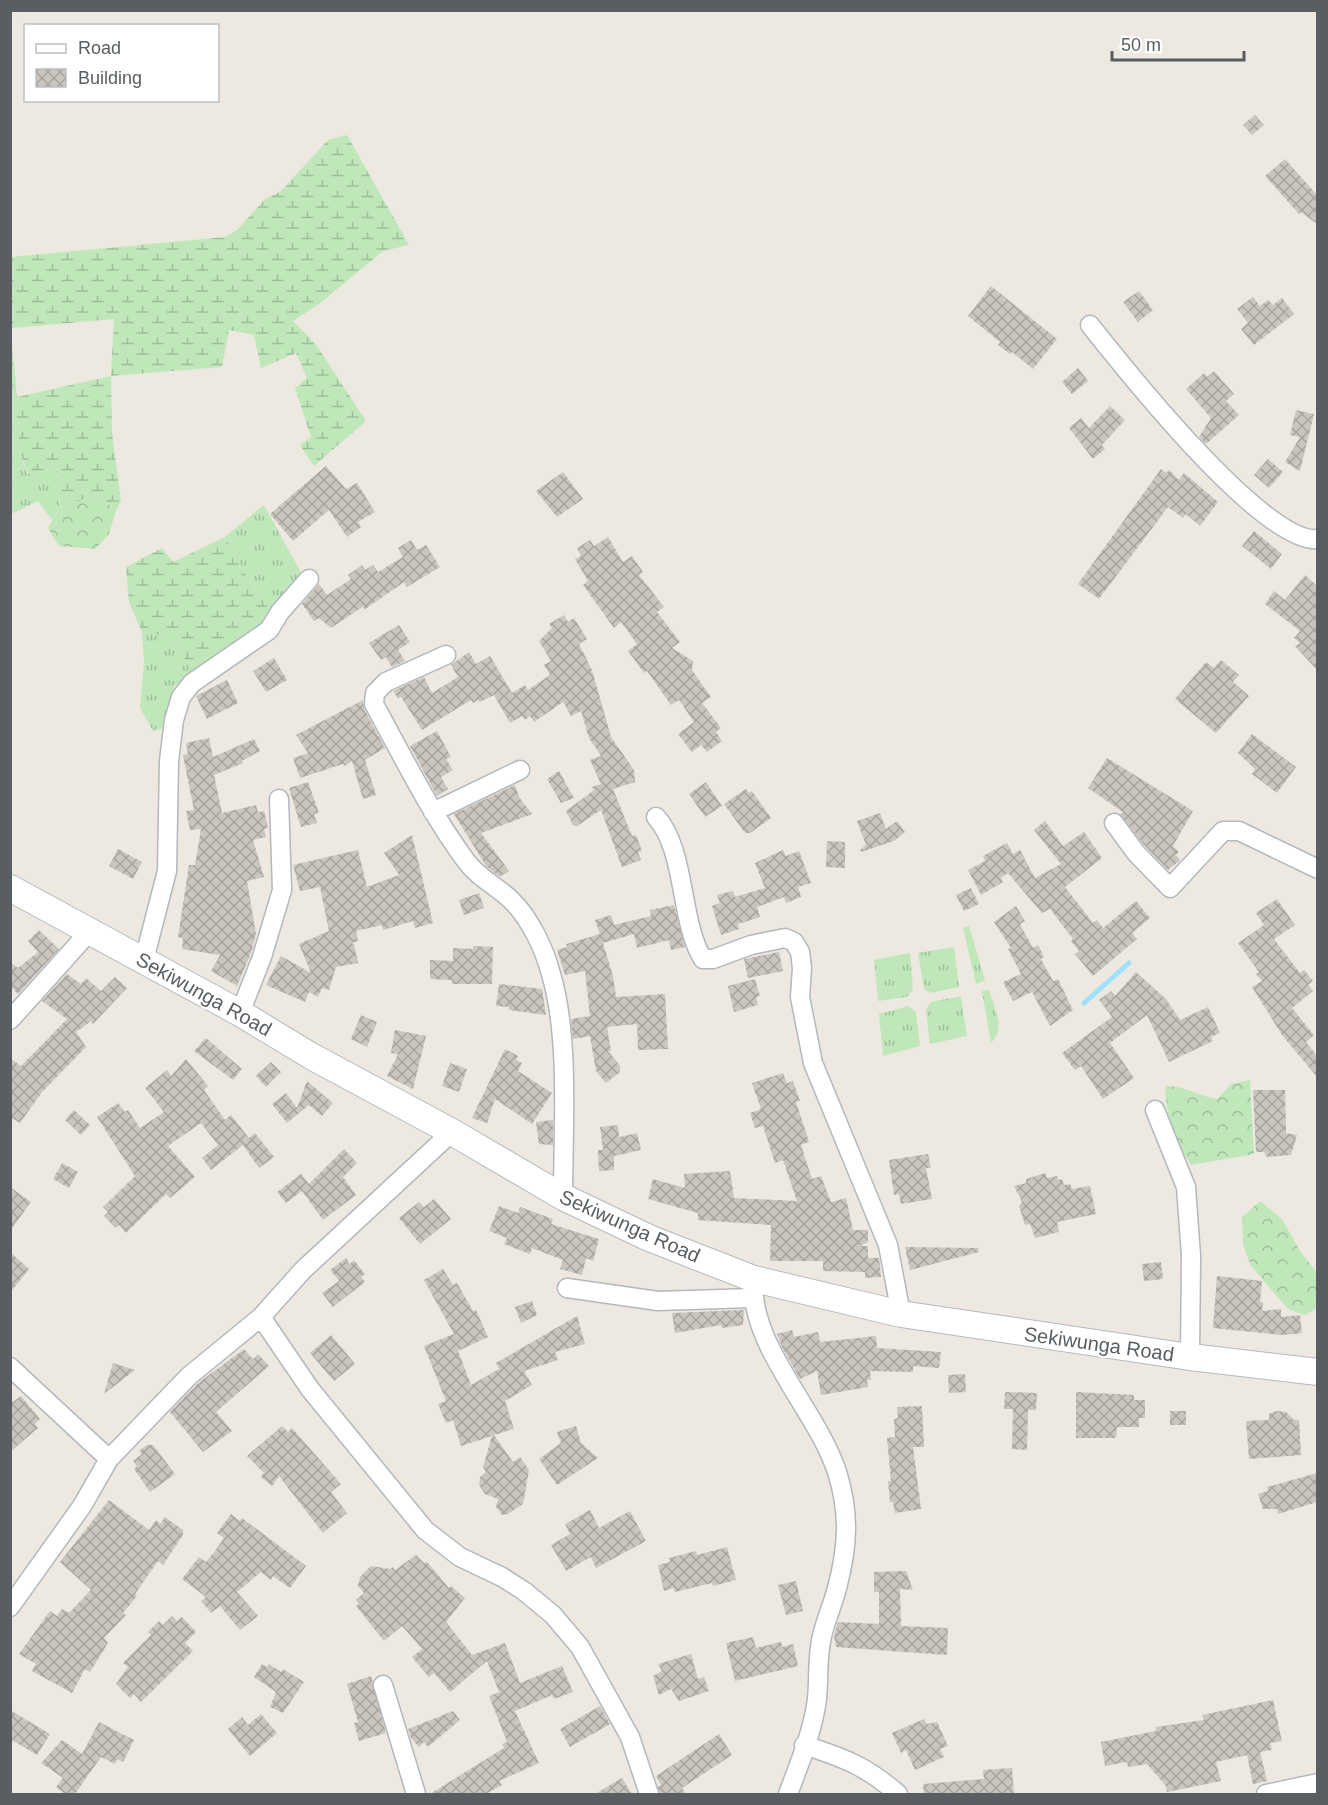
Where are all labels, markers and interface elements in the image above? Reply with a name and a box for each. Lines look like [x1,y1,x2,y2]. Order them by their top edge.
legend [24,24,219,102]
scale bar [1112,24,1244,62]
text: 50 m [1121,35,1161,55]
text: Road [78,38,121,58]
text: Building [78,68,142,88]
street label: Sekiwunga Road [133,948,275,1040]
street label: Sekiwunga Road [556,1185,704,1267]
street label: Sekiwunga Road [1023,1323,1175,1365]

